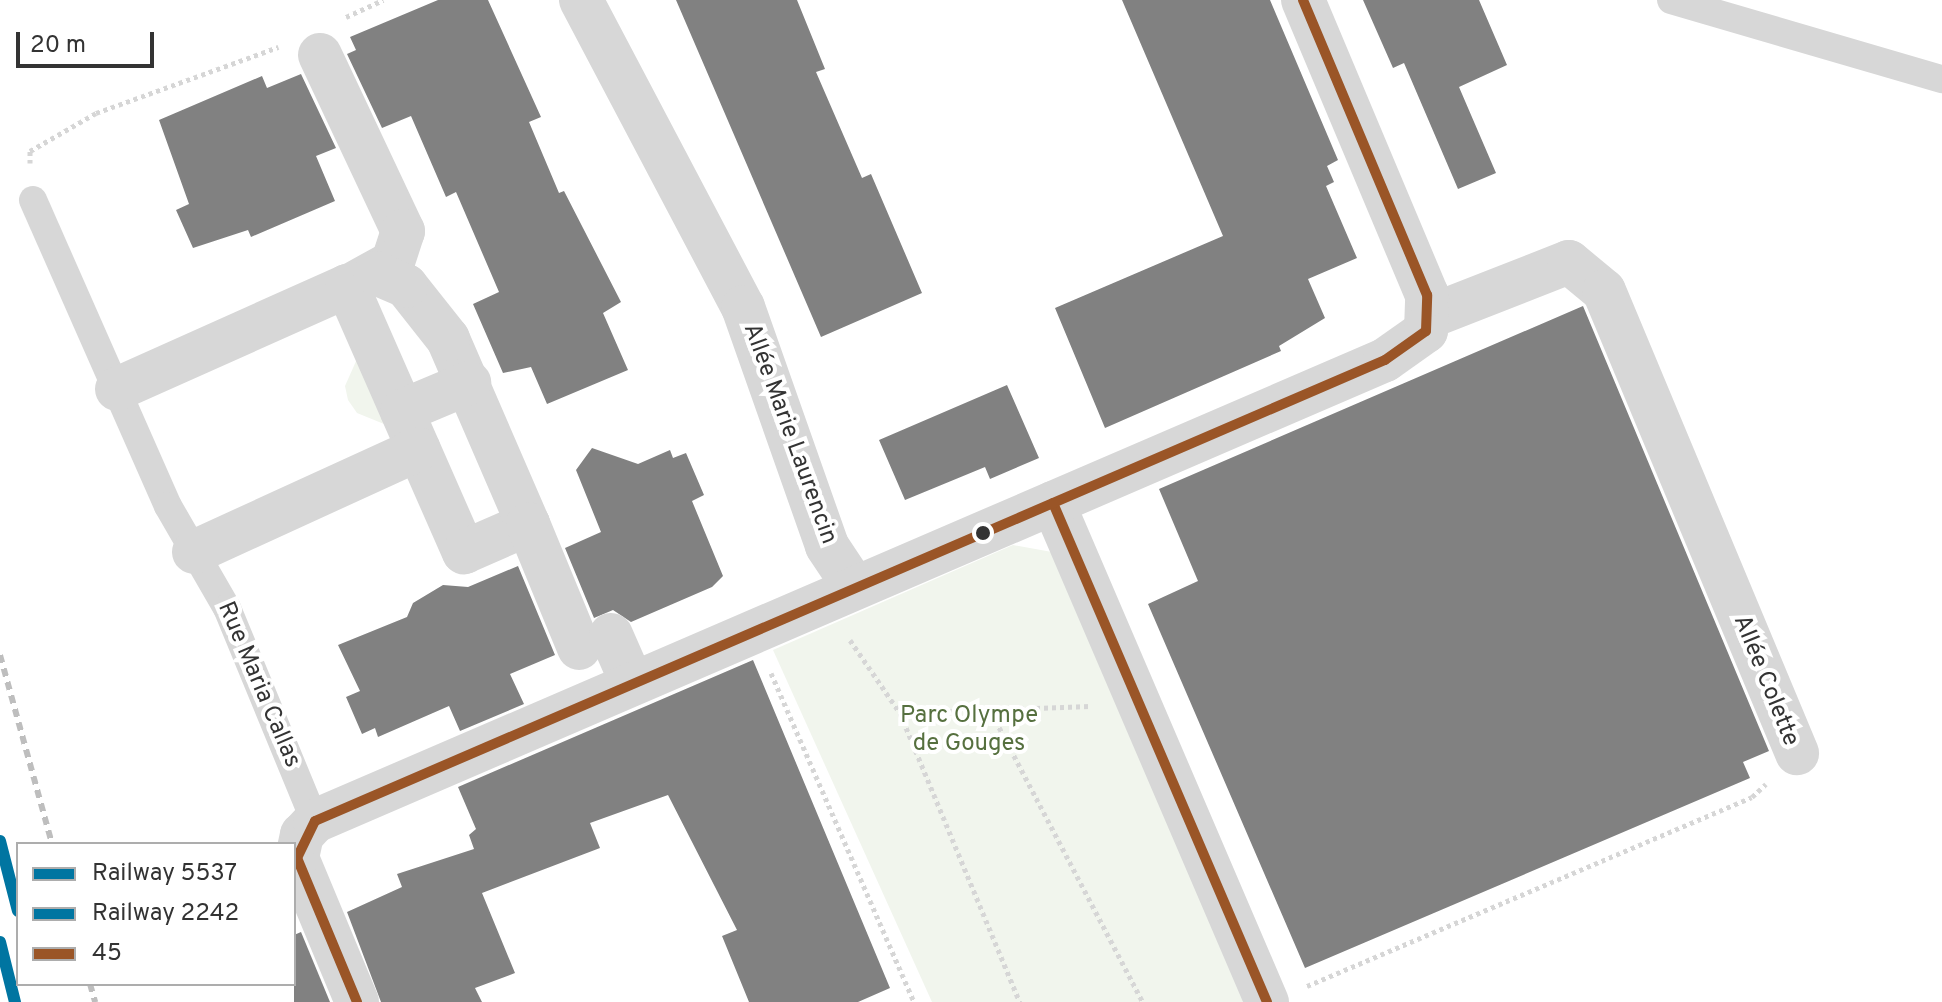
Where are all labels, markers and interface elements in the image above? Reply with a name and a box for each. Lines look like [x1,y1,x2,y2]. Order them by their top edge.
scale bar [20,16,158,66]
text: 20 m [30,31,86,61]
street label: Allée Marie Laurencin [736,320,842,548]
unlabelled marker [975,525,991,541]
street label: Rue Maria Callas [210,598,306,772]
street label: Allée Colette [1726,611,1804,751]
park label: Parc Olympe de Gouges [900,703,1038,759]
legend [16,842,296,986]
text: Railway 5537 [92,859,237,889]
text: Railway 2242 [92,899,239,929]
text: 45 [92,939,122,969]

